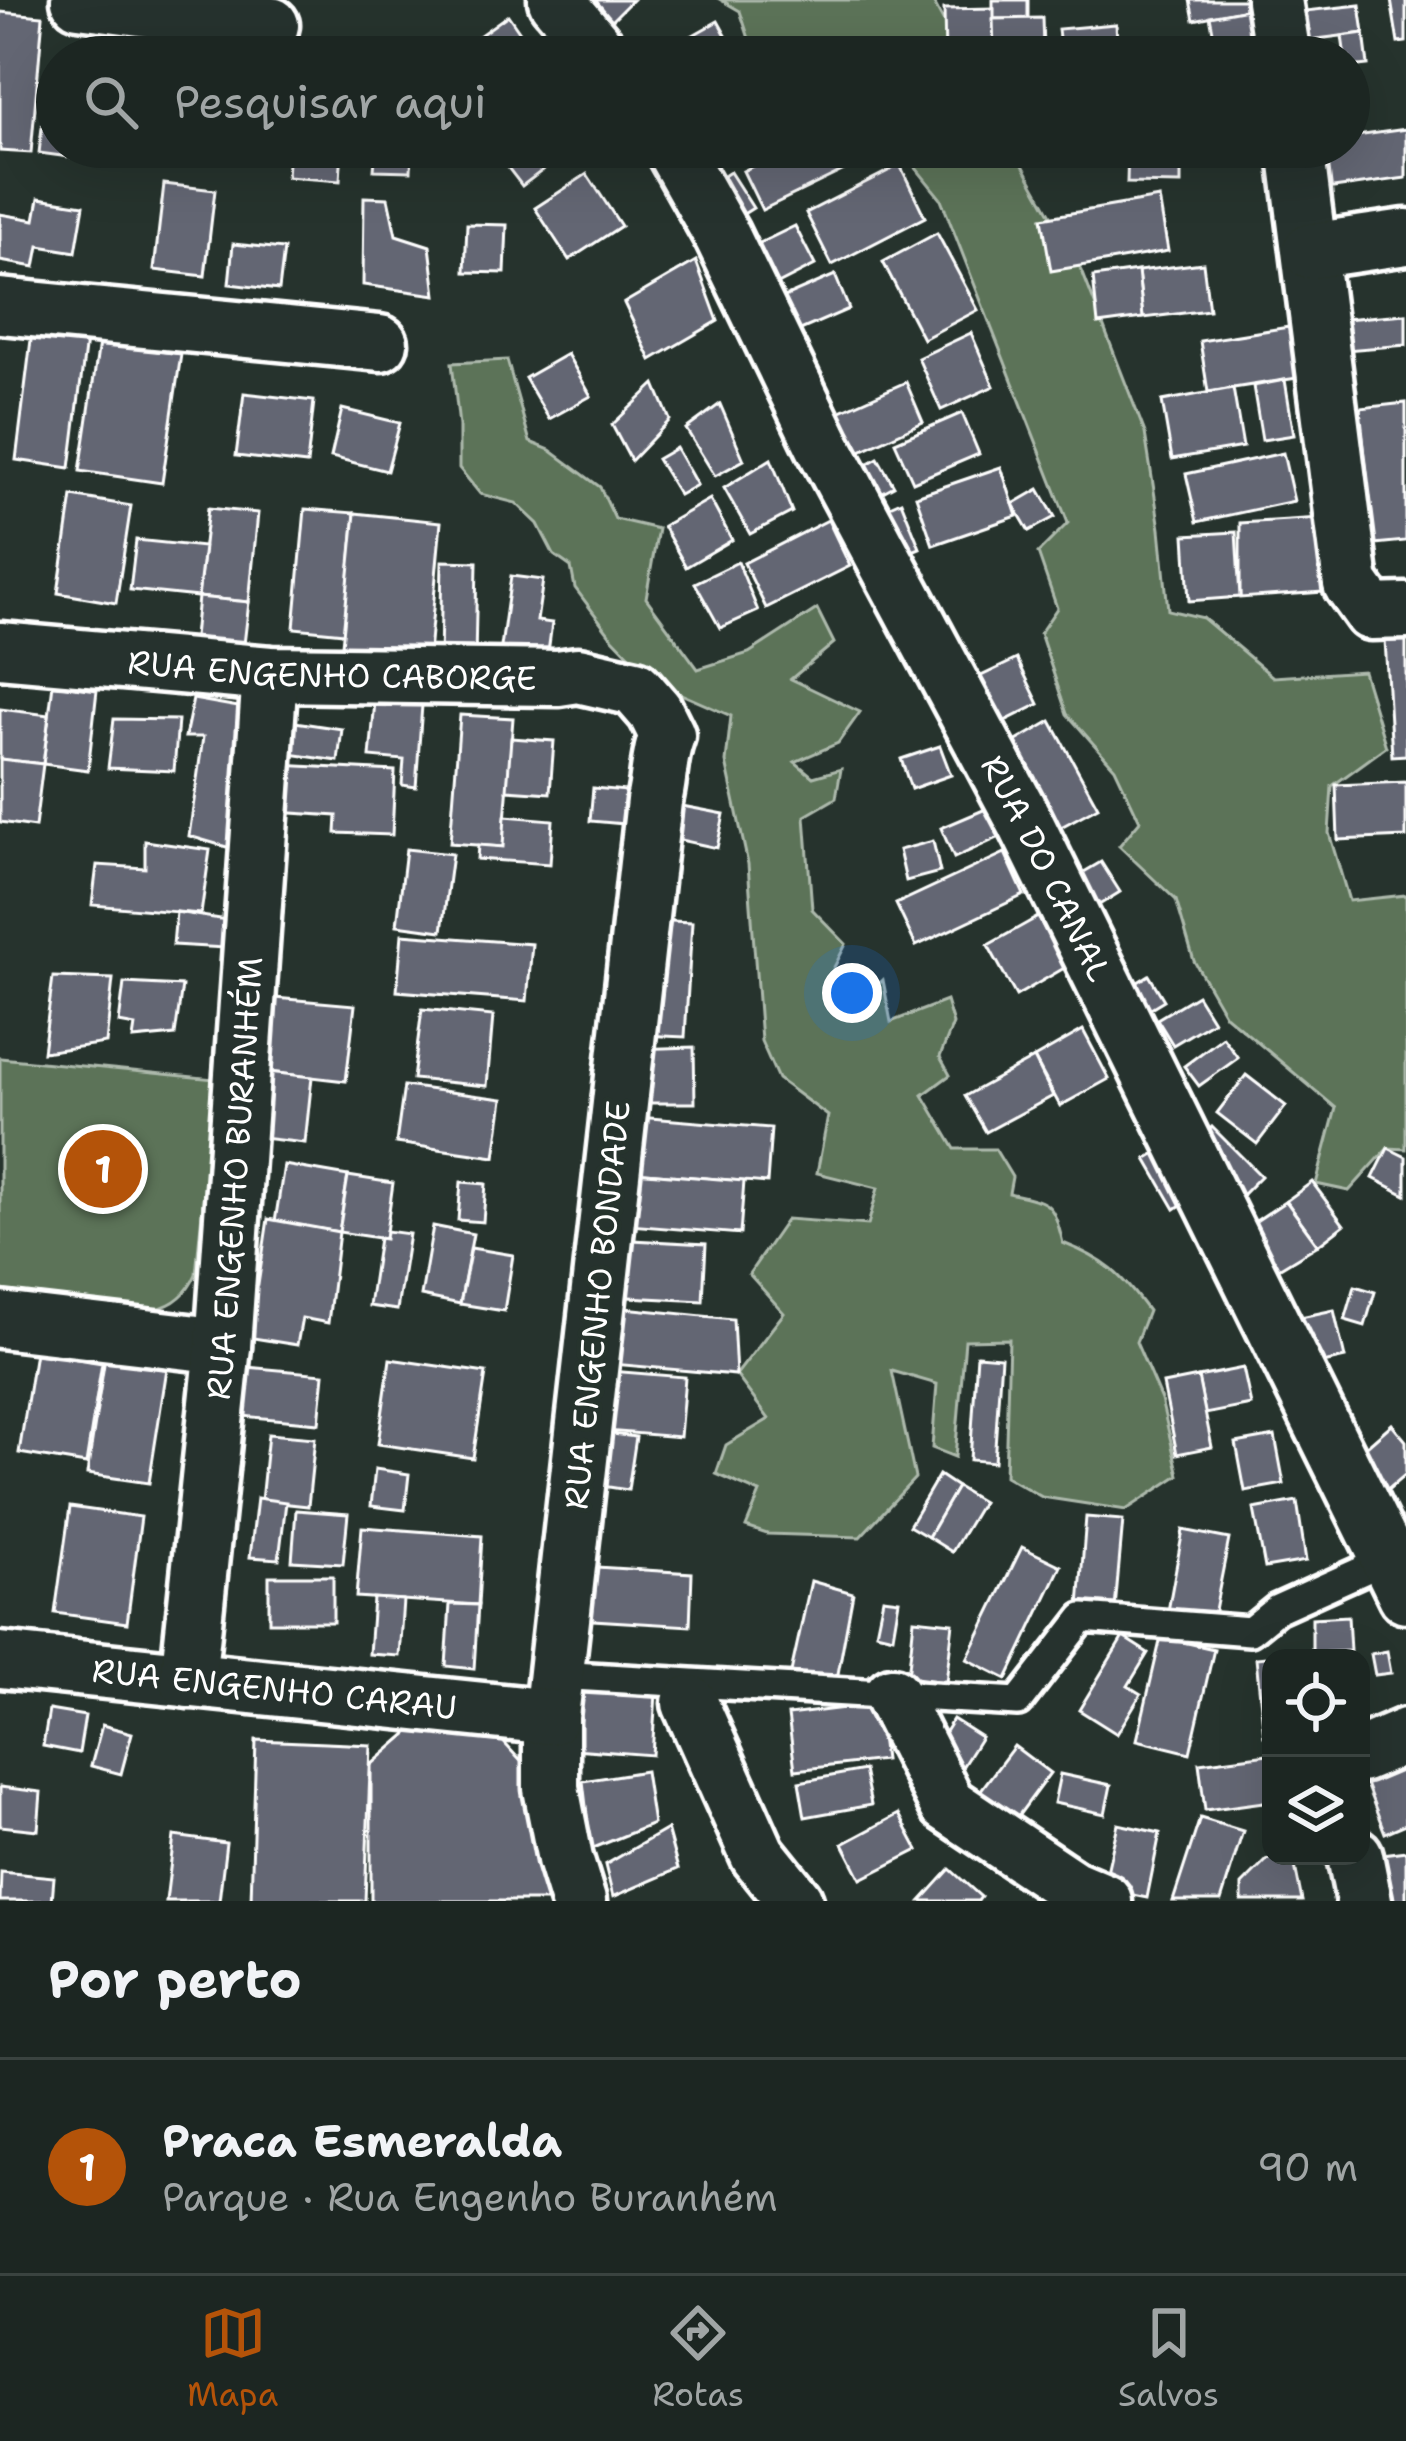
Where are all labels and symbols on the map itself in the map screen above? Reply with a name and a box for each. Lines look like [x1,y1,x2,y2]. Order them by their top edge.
street label: RUA ENGENHO CABORGE [126,639,537,700]
street label: RUA DO CANAL [971,747,1122,989]
street label: RUA ENGENHO BURANHÉM [195,955,273,1402]
your location [822,963,882,1023]
street label: RUA ENGENHO BONDADE [553,1098,641,1512]
pin: 1 [64,1124,142,1214]
street label: RUA ENGENHO CARAU [90,1647,459,1730]

